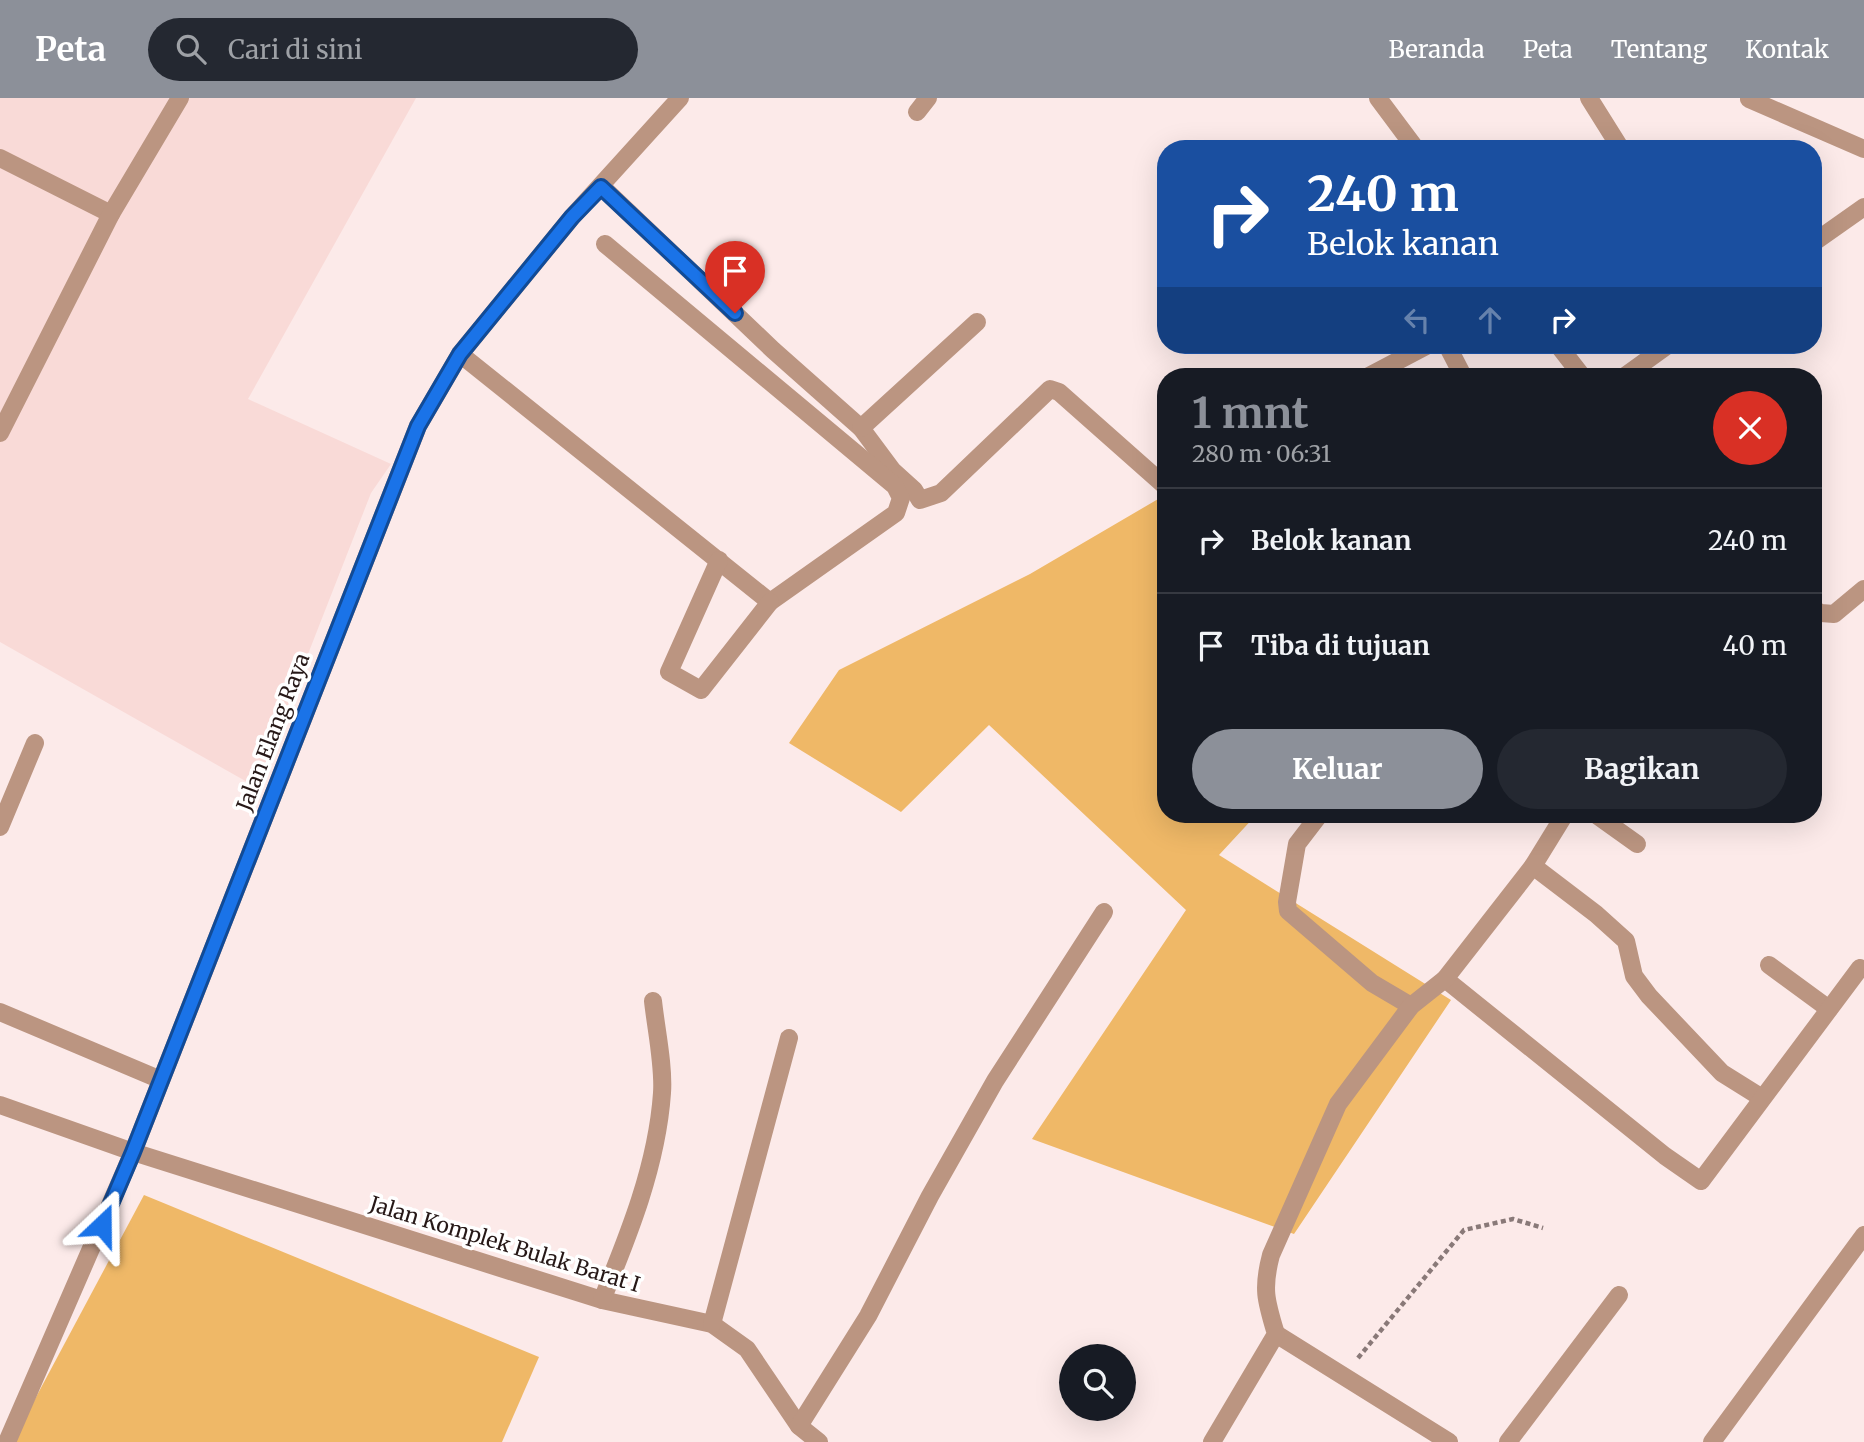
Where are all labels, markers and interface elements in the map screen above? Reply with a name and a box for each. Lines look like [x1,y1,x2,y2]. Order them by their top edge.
search box [148,18,638,81]
text: Peta [35,29,106,70]
icon: search [172,30,210,68]
text: Cari di sini [228,33,362,66]
text: Beranda [1389,34,1485,65]
text: Peta [1523,34,1573,65]
text: Tentang [1611,34,1707,65]
text: Kontak [1745,34,1829,65]
text: 240 m [1307,163,1459,224]
icon: right [1192,168,1283,259]
text: Belok kanan [1307,224,1499,264]
pin [705,241,765,313]
icon: arrive [716,252,754,290]
icon: left [1398,301,1436,339]
icon: ahead [1471,301,1509,339]
icon: right [1544,301,1582,339]
text: 1 mnt [1192,387,1309,439]
button: close [1713,391,1787,465]
text: 280 m · 06:31 [1192,439,1331,468]
icon: right [1192,522,1230,560]
text: Belok kanan [1251,524,1411,557]
text: 240 m [1708,524,1787,557]
icon: arrive [1192,627,1230,665]
text: Tiba di tujuan [1251,629,1430,662]
text: 40 m [1723,629,1787,662]
street label: Jalan Elang Raya [230,649,315,816]
button: Keluar [1192,729,1483,809]
button: Bagikan [1497,729,1787,809]
position arrow [65,1188,139,1262]
street label: Jalan Komplek Bulak Barat I [366,1190,643,1298]
map controls [1059,1344,1136,1421]
button: search [1059,1344,1136,1421]

